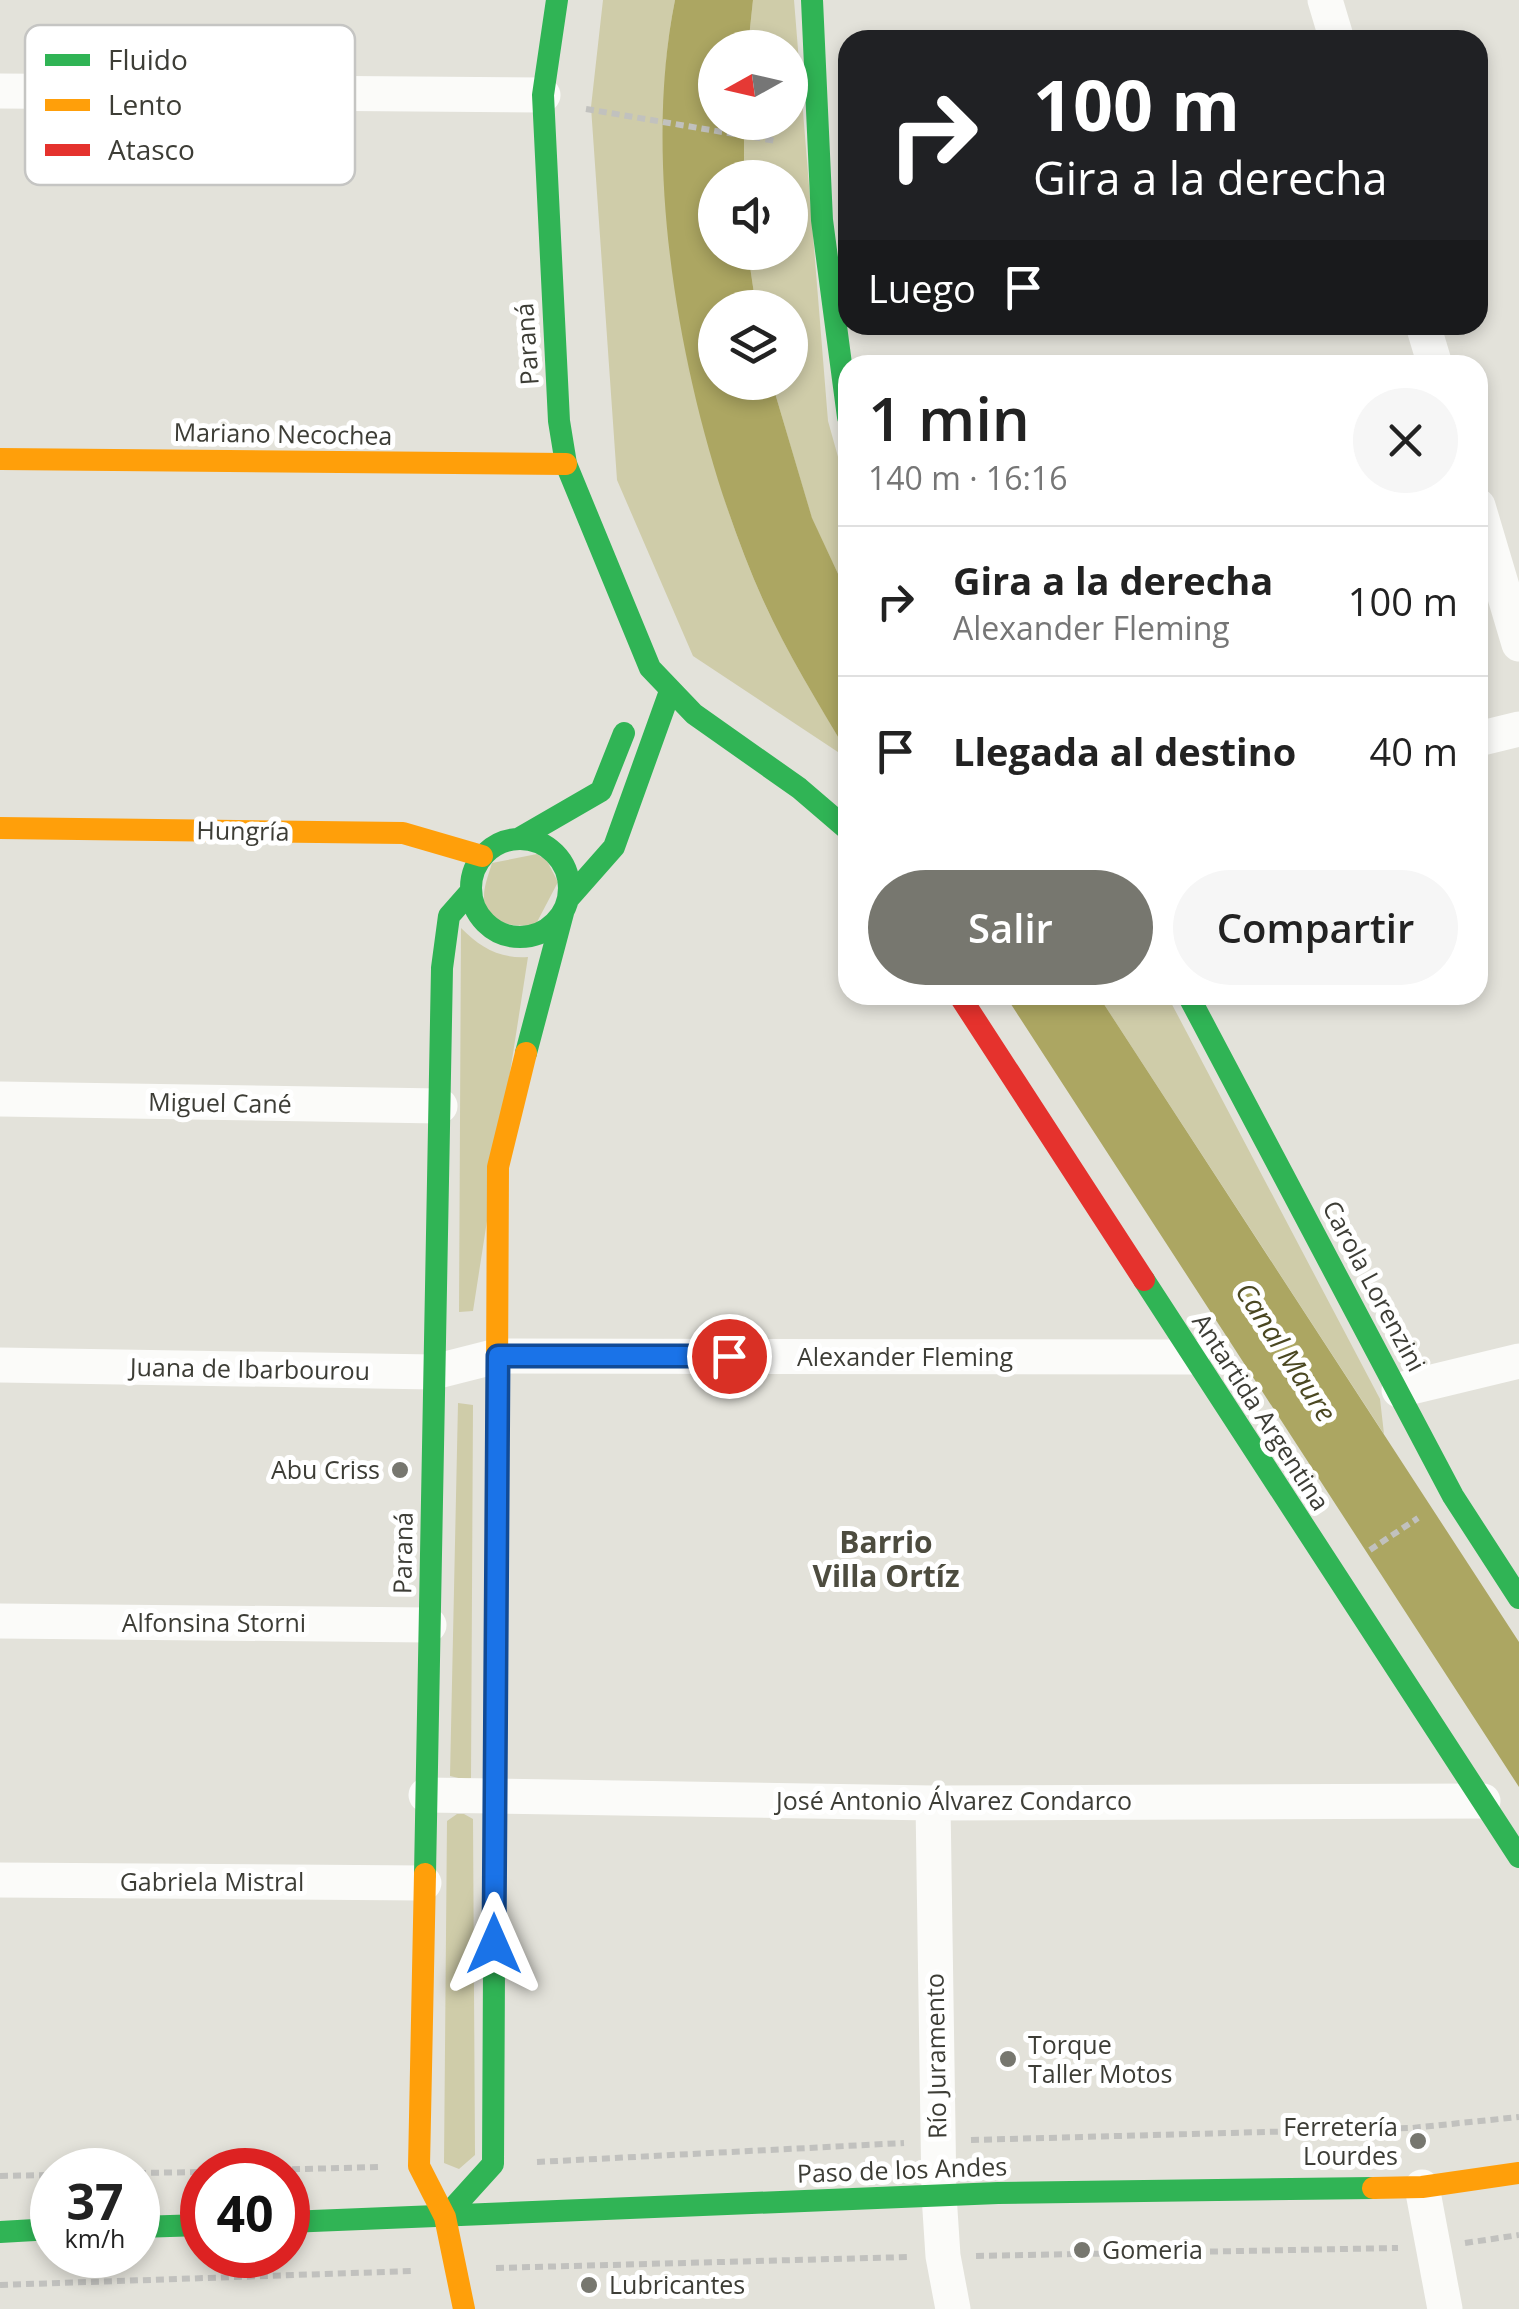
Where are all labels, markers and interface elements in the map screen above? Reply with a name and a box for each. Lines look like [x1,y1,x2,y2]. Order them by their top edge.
legend [25,25,355,185]
north arrow [698,30,808,140]
map controls [698,30,808,400]
text: Fluido [108,40,188,78]
text: 100 m [1033,56,1240,152]
icon: right [868,70,998,200]
text: Lento [108,85,182,123]
text: Atasco [108,130,195,168]
text: Gira a la derecha [1033,147,1388,208]
button: sound [698,160,808,270]
icon: arrive [996,260,1051,315]
text: Luego [868,262,976,314]
button: layers [698,290,808,400]
street label: Paraná [506,302,546,386]
text: 1 min [868,377,1030,459]
button: close [1353,388,1458,493]
street label: Mariano Necochea [173,414,393,452]
text: 140 m · 16:16 [868,456,1067,499]
text: Gira a la derecha [953,554,1273,606]
icon: right [868,574,923,629]
text: 100 m [1348,575,1458,627]
text: Alexander Fleming [953,606,1230,649]
icon: arrive [868,724,923,779]
text: Llegada al destino [953,725,1296,777]
text: 40 m [1369,725,1458,777]
street label: Hungría [196,812,290,848]
button: Salir [868,870,1153,985]
button: Compartir [1173,870,1458,985]
street label: Miguel Cané [148,1084,292,1120]
street label: Carola Lorenzini [1316,1194,1434,1377]
water label: Canal Maure [1228,1274,1346,1429]
street label: Antartida Argentina [1185,1306,1338,1517]
pin [687,1314,772,1399]
icon: arrive [702,1329,757,1384]
street label: Alexander Fleming [797,1339,1013,1373]
street label: Juana de Ibarbourou [128,1349,370,1387]
place label: Abu Criss [271,1452,380,1486]
marker: Abu Criss [389,1459,411,1481]
street label: Paraná [384,1512,420,1594]
district label: Barrio Villa Ortíz [812,1521,960,1596]
street label: Alfonsina Storni [122,1605,306,1639]
street label: José Antonio Álvarez Condarco [774,1783,1132,1817]
street label: Gabriela Mistral [120,1864,304,1898]
position arrow [442,1892,546,1996]
street label: Río Juramento [917,1973,953,2139]
place label: Torque Taller Motos [1028,2027,1172,2090]
marker: Torque Taller Motos [997,2048,1019,2070]
place label: Ferretería Lourdes [1283,2109,1398,2172]
marker: Ferretería Lourdes [1407,2130,1429,2152]
speed limit sign: 40 [180,2148,310,2278]
street label: Paso de los Andes [796,2148,1008,2190]
text: 37 [66,2167,124,2235]
text: km/h [65,2221,125,2255]
place label: Gomeria [1102,2232,1203,2266]
marker: Gomeria [1071,2239,1093,2261]
place label: Lubricantes [609,2267,745,2301]
marker: Lubricantes [578,2274,600,2296]

